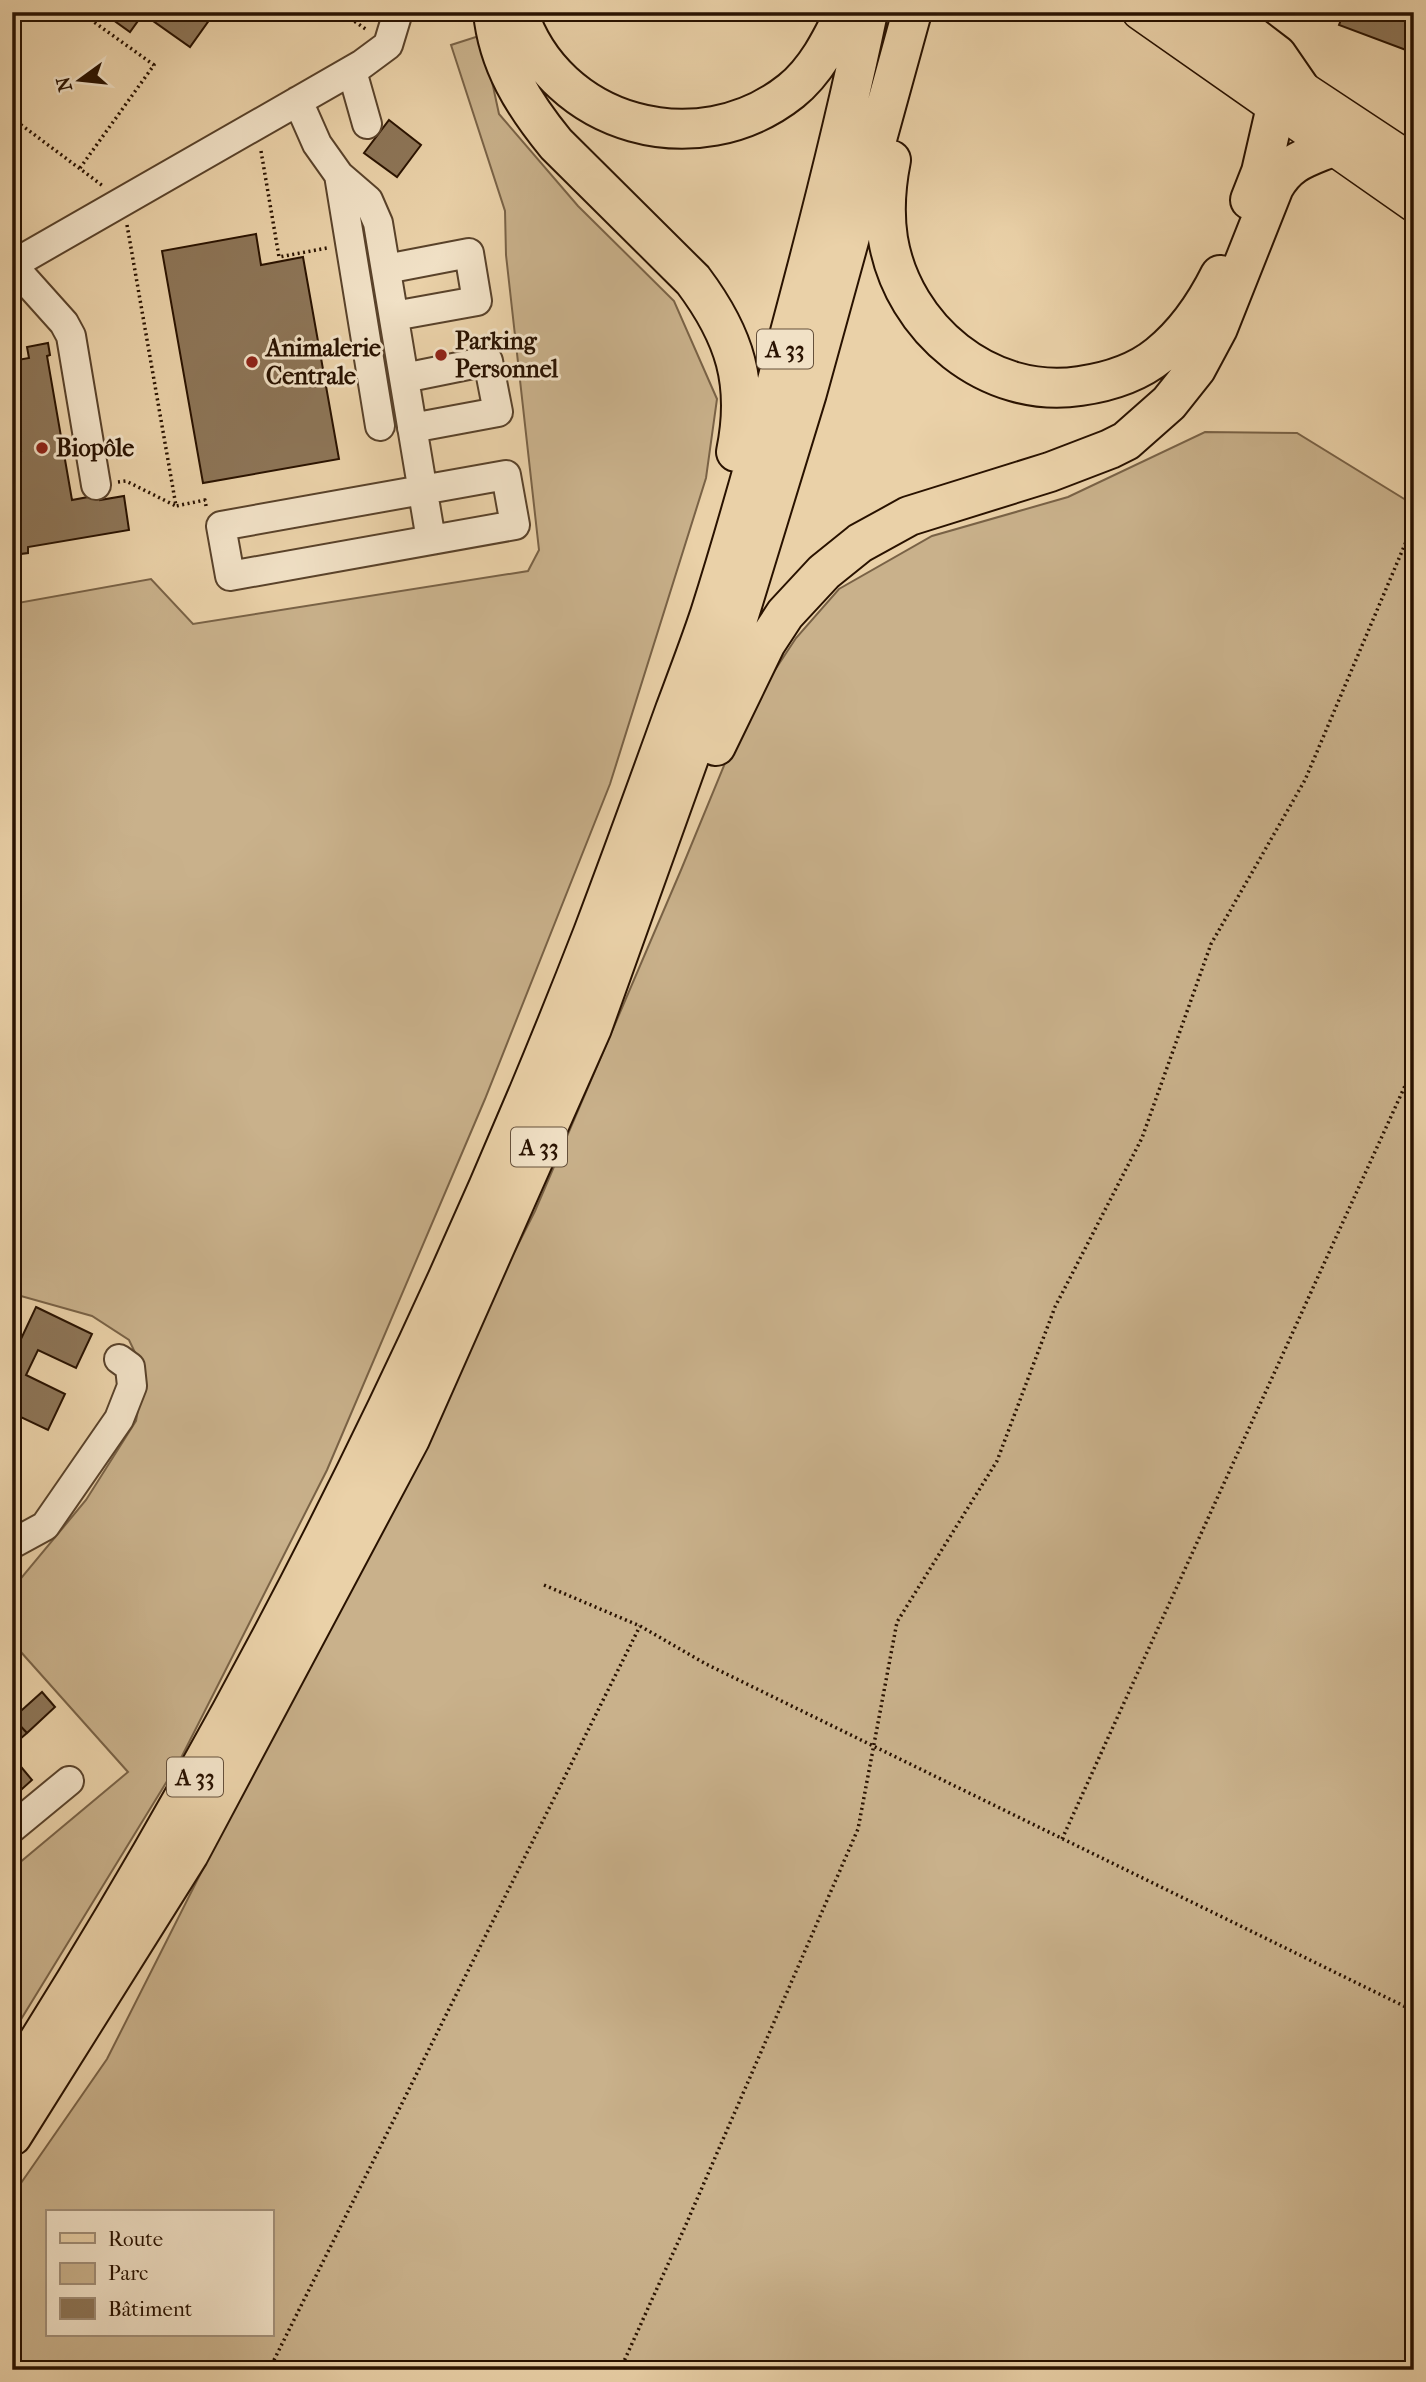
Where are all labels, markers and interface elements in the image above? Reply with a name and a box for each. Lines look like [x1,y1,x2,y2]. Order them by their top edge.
north arrow [46,46,116,116]
text: N [52,74,77,94]
place label: Parking Personnel [455,327,558,383]
road number: A 33 [757,330,813,368]
place label: Animalerie Centrale [264,334,381,390]
marker: Parking Personnel [433,347,449,363]
marker: Animalerie Centrale [244,354,260,370]
place label: Biopôle [56,434,134,462]
marker: Biopôle [34,440,50,456]
road number: A 33 [511,1128,567,1166]
road number: A 33 [167,1758,223,1797]
legend [46,2210,273,2336]
text: Route [108,2227,163,2251]
text: Parc [108,2261,148,2285]
text: Bâtiment [108,2297,193,2321]

